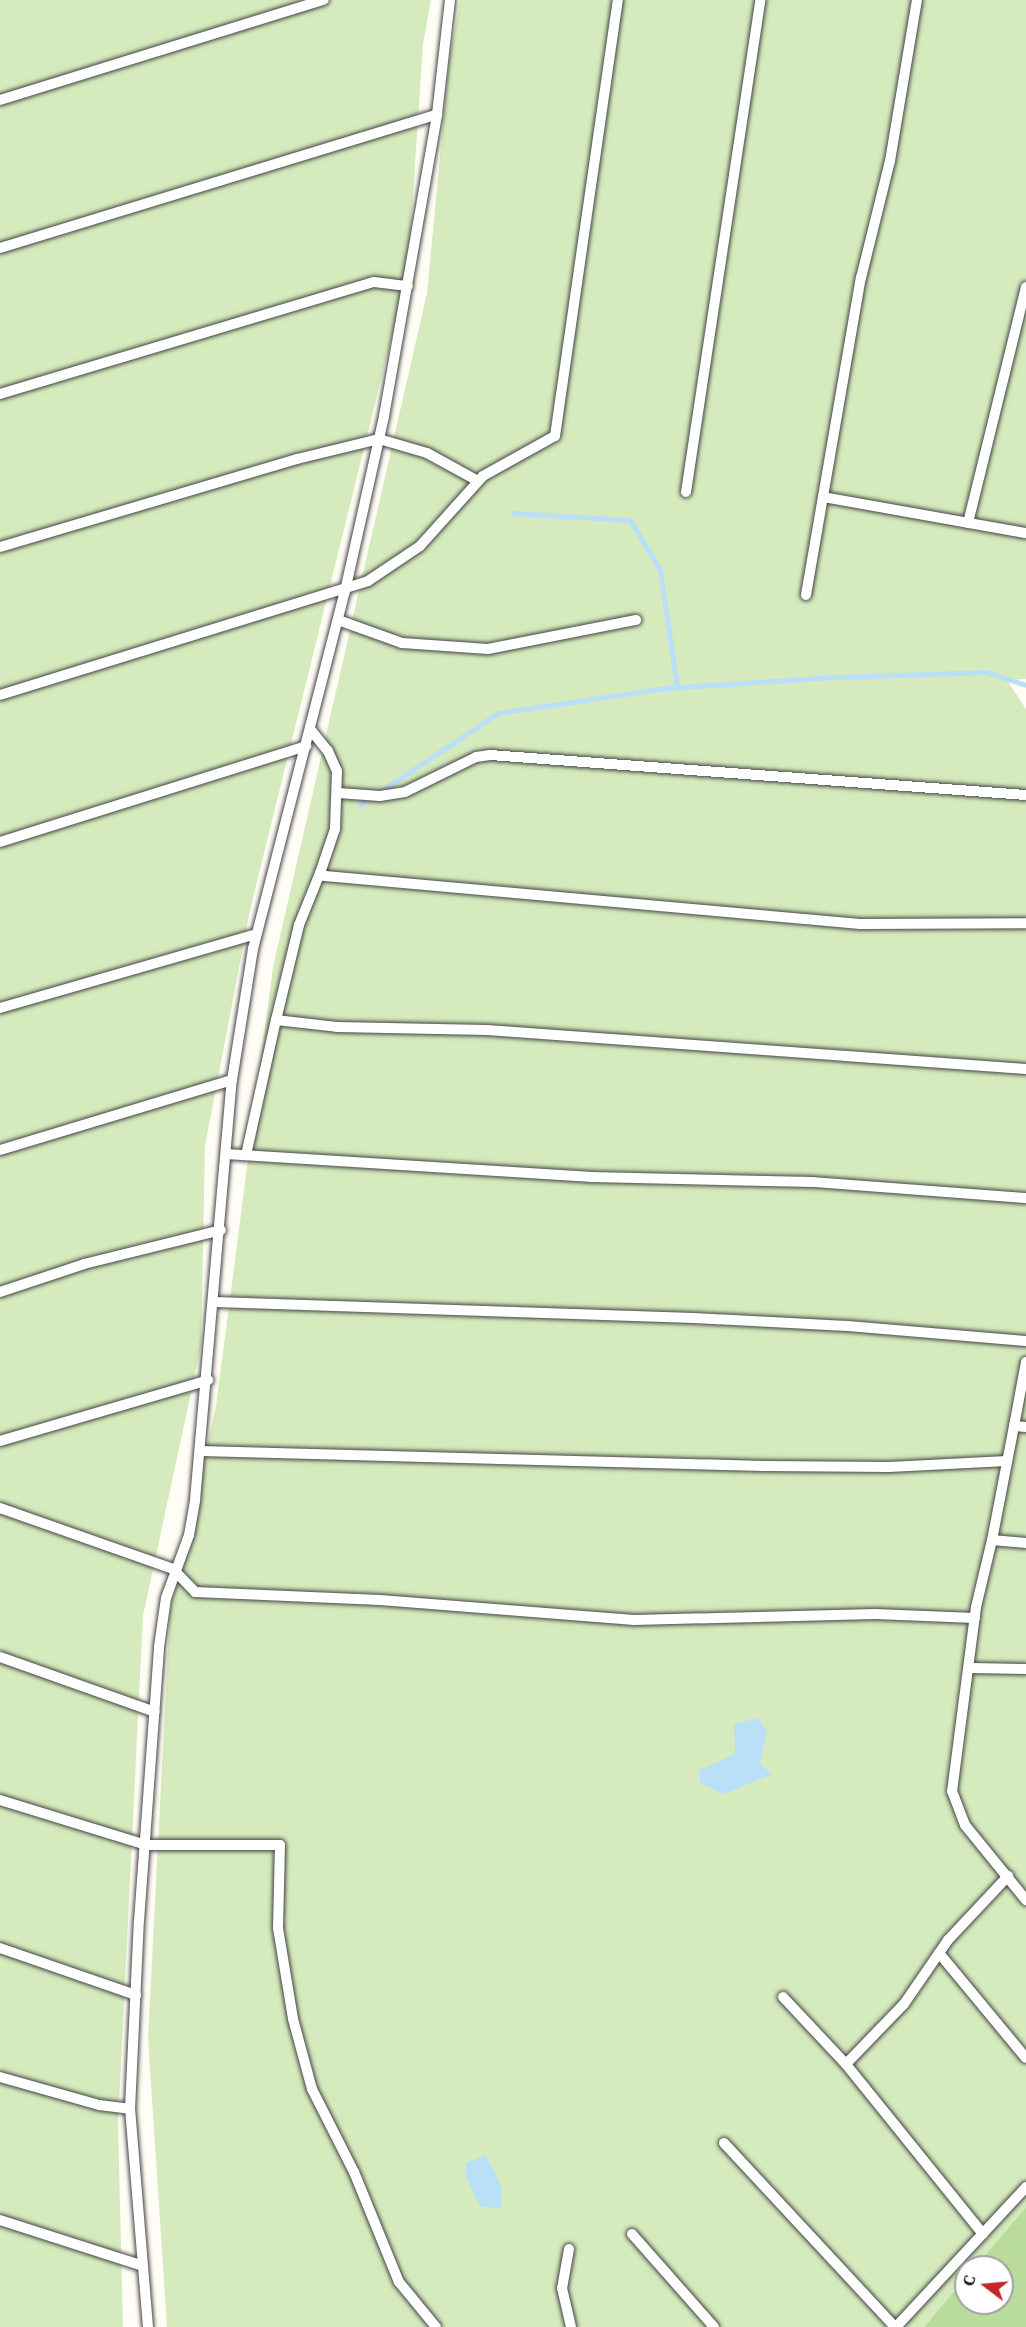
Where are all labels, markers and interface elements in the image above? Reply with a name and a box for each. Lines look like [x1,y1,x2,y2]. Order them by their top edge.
north arrow [954,2255,1014,2315]
text: С [957,2273,981,2288]

